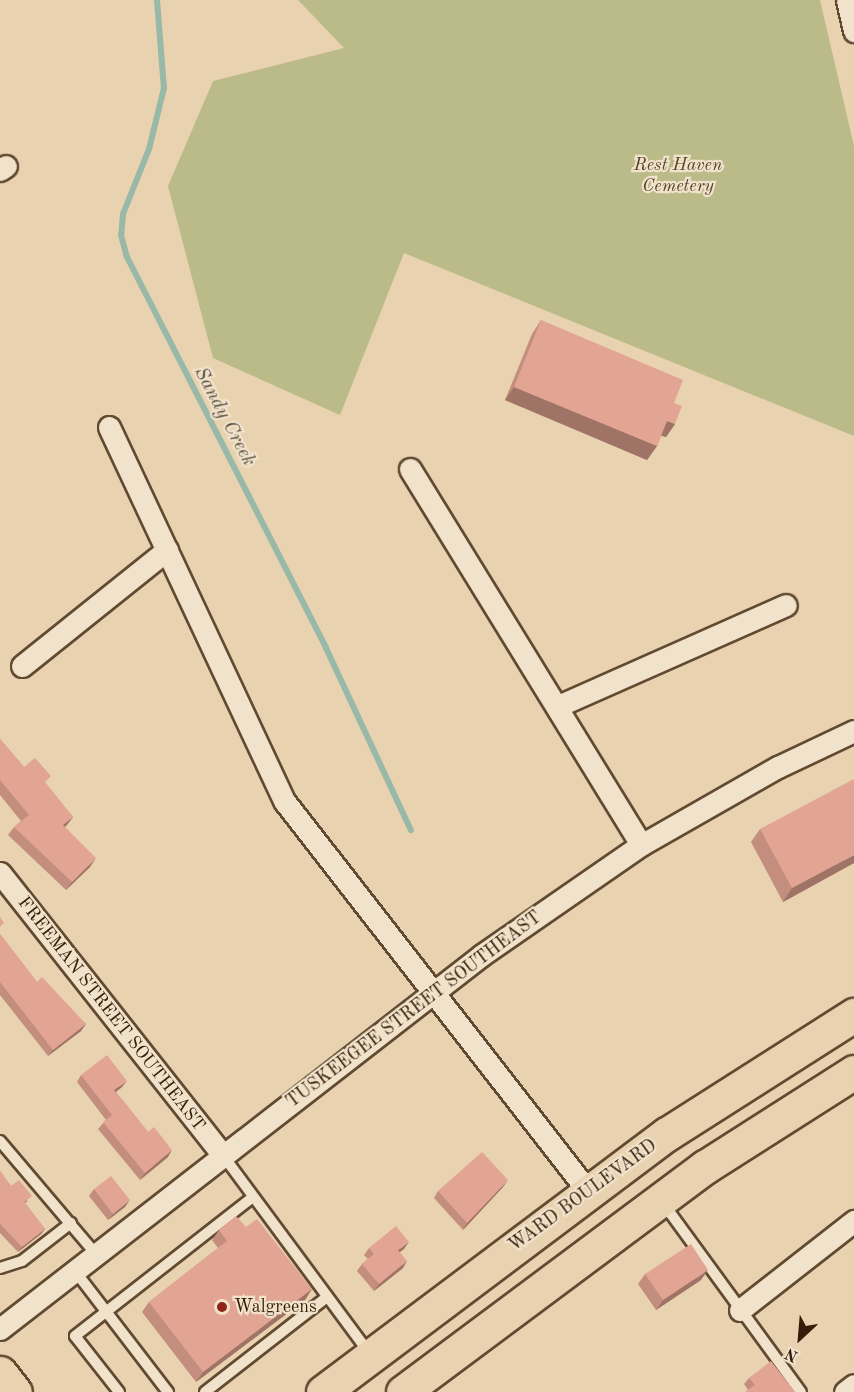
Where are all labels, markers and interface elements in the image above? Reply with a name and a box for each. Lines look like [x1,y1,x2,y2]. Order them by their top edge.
park label: Rest Haven Cemetery [634,155,722,198]
water label: Sandy Creek [188,363,260,471]
street label: FREEMAN STREET SOUTHEAST [13,892,209,1136]
street label: TUSKEEGEE STREET SOUTHEAST [282,907,546,1113]
street label: WARD BOULEVARD [505,1135,661,1257]
place label: Walgreens [234,1296,317,1318]
marker: Walgreens [215,1300,229,1314]
north arrow [770,1308,830,1368]
text: N [783,1344,801,1364]

